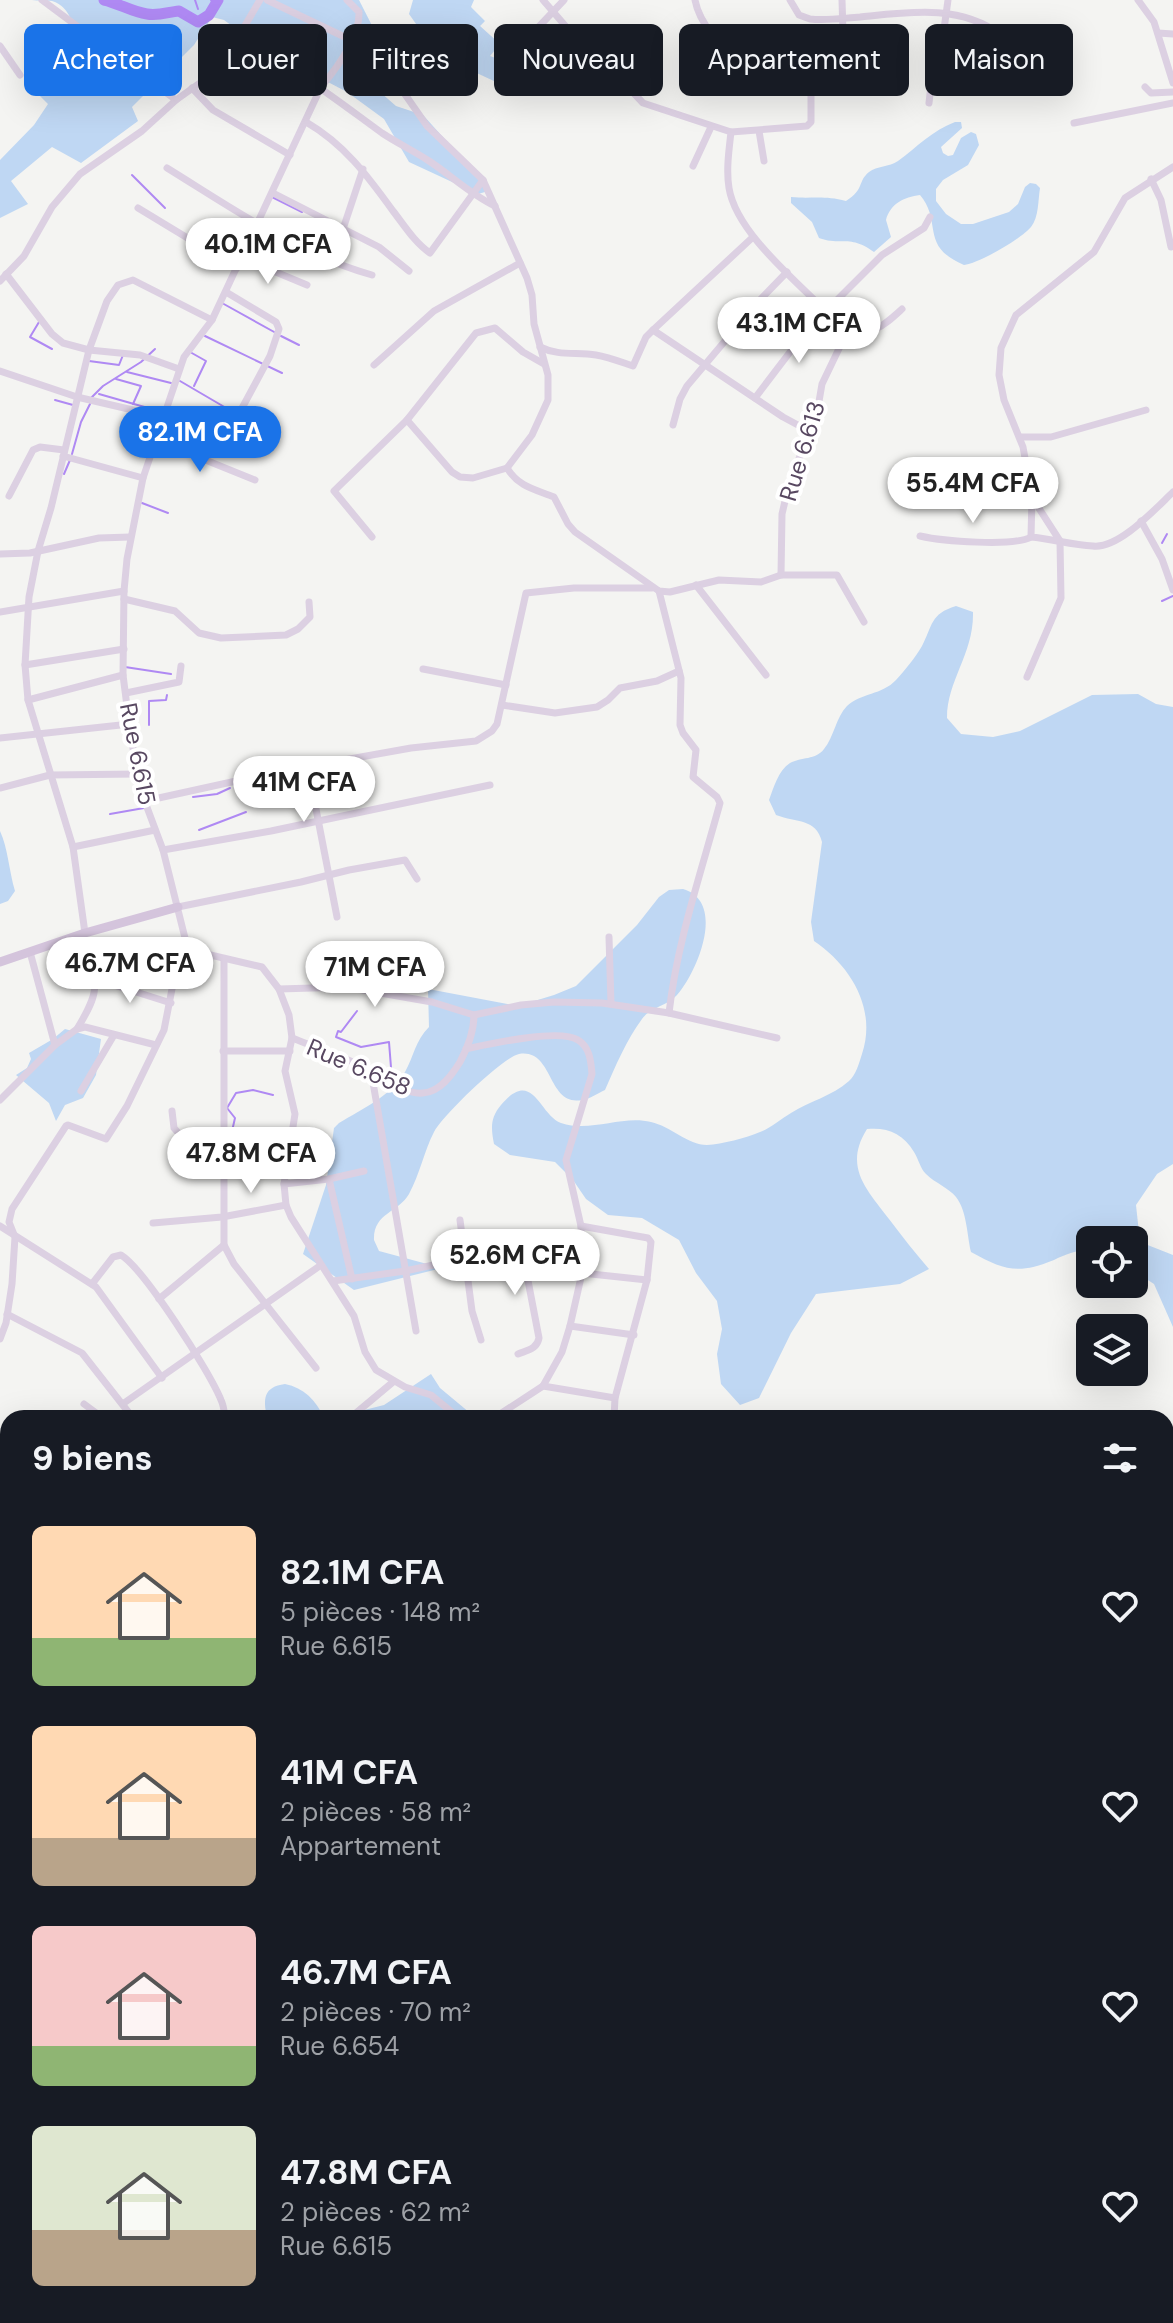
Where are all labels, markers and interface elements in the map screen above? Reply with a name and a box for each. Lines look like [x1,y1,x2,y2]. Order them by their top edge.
chip: Acheter [24,24,182,96]
chip: Louer [198,24,327,96]
chip: Filtres [343,24,478,96]
chip: Nouveau [494,24,663,96]
chip: Appartement [679,24,909,96]
chip: Maison [925,24,1073,96]
pin: 40.1M CFA [176,218,360,286]
text: 40.1M CFA [204,227,332,261]
pin: 43.1M CFA [707,297,891,365]
text: 43.1M CFA [736,306,862,340]
street label: Rue 6.613 [772,397,832,505]
pin: 82.1M CFA [108,406,292,474]
text: 82.1M CFA [137,415,263,449]
pin: 55.4M CFA [881,457,1065,525]
text: 55.4M CFA [905,466,1041,500]
street label: Rue 6.615 [113,700,163,808]
pin: 41M CFA [230,756,378,824]
text: 41M CFA [251,765,357,799]
pin: 46.7M CFA [38,937,222,1005]
pin: 71M CFA [301,941,449,1009]
text: 46.7M CFA [64,946,196,980]
text: 71M CFA [323,950,427,984]
street label: Rue 6.658 [302,1031,416,1103]
pin: 47.8M CFA [159,1127,343,1195]
text: 47.8M CFA [185,1136,317,1170]
map controls [1076,1226,1148,1386]
button: locate [1076,1226,1148,1298]
pin: 52.6M CFA [423,1229,607,1297]
text: 52.6M CFA [449,1238,581,1272]
button: layers [1076,1314,1148,1386]
text: 9 biens [32,1436,153,1481]
icon: filters [1098,1436,1142,1480]
text: 82.1M CFA [280,1550,444,1595]
icon: home [96,1558,192,1654]
icon: heart [1098,1584,1142,1628]
text: 5 pièces · 148 m² [280,1595,480,1629]
text: Rue 6.615 [280,1629,392,1663]
text: 41M CFA [280,1750,418,1795]
icon: home [96,1758,192,1854]
icon: heart [1098,1784,1142,1828]
text: 2 pièces · 58 m² [280,1795,471,1829]
text: Appartement [280,1829,441,1863]
text: 46.7M CFA [280,1950,452,1995]
icon: home [96,1958,192,2054]
icon: heart [1098,1984,1142,2028]
text: 2 pièces · 70 m² [280,1995,471,2029]
text: Rue 6.654 [280,2029,399,2063]
text: 47.8M CFA [280,2150,452,2195]
icon: home [96,2158,192,2254]
icon: heart [1098,2184,1142,2228]
text: 2 pièces · 62 m² [280,2195,470,2229]
text: Rue 6.615 [280,2229,392,2263]

